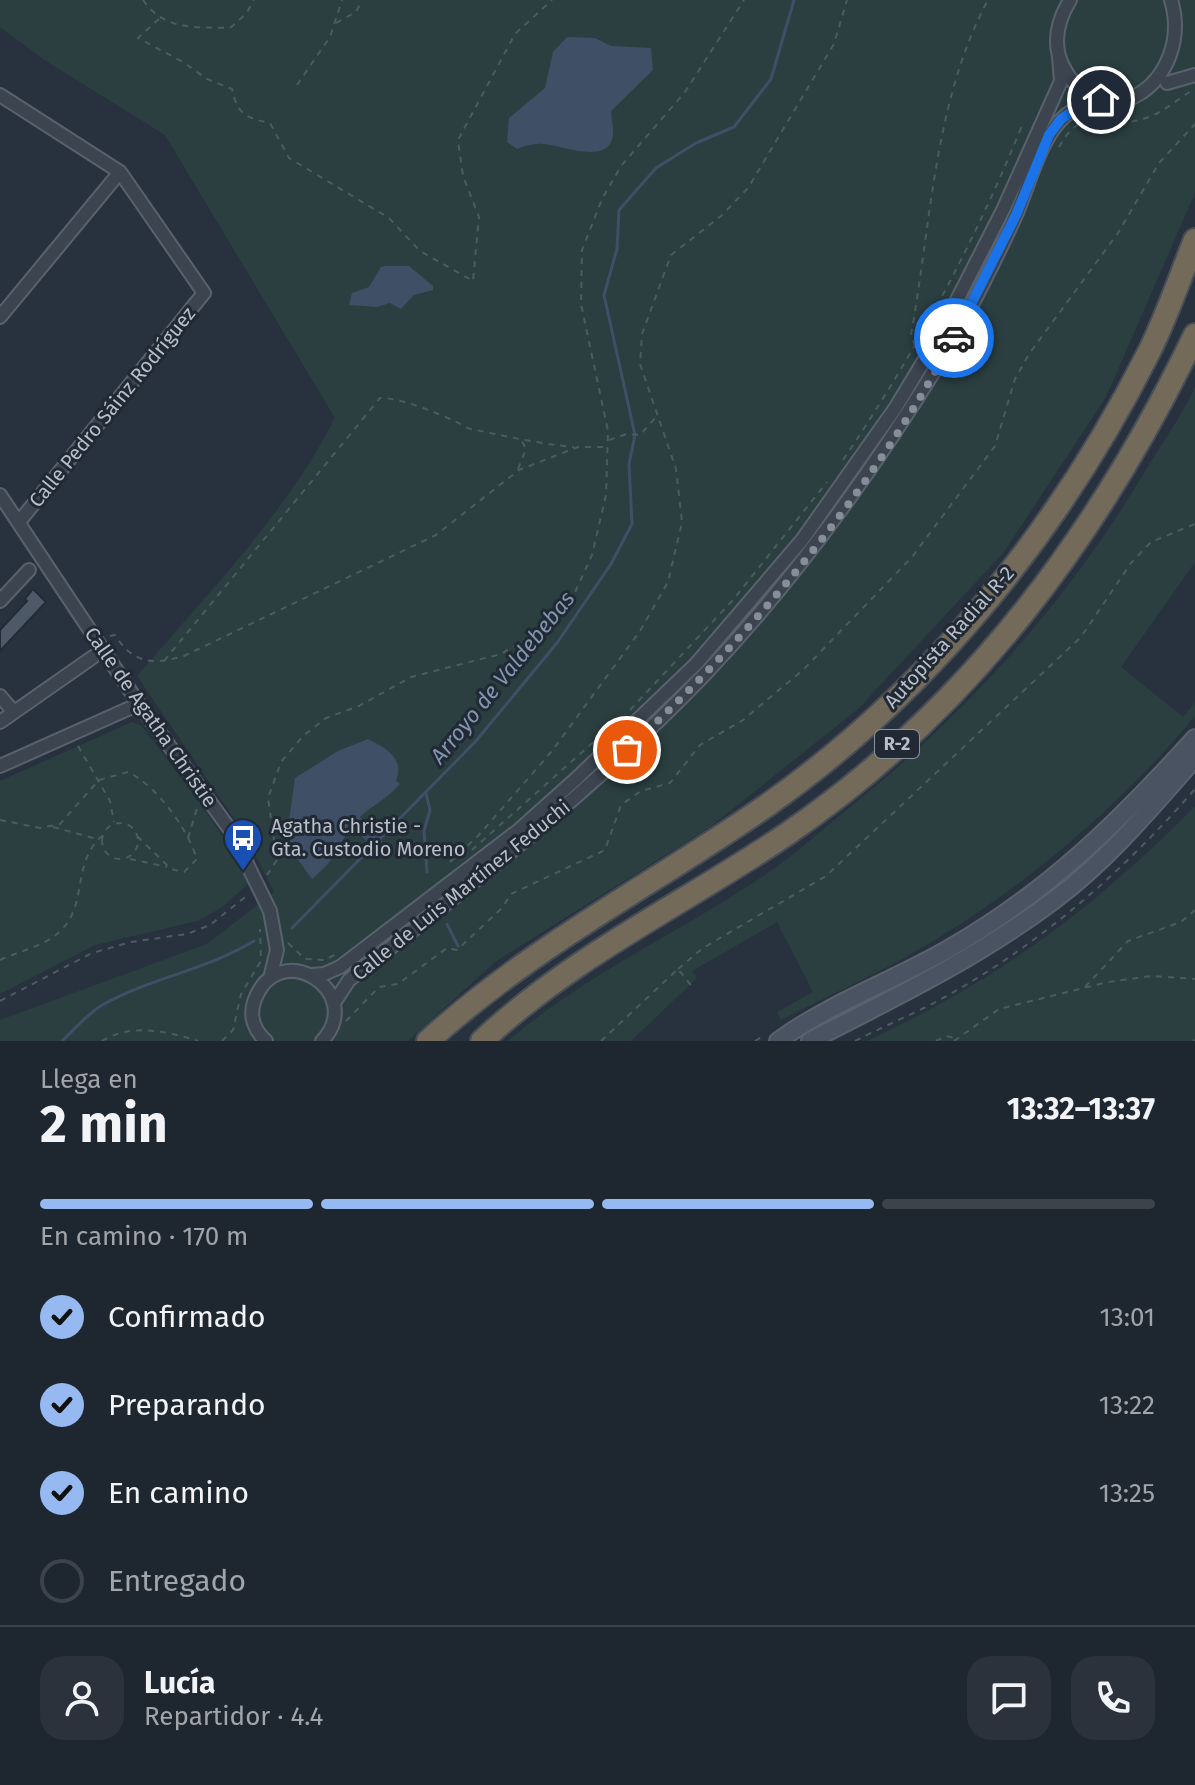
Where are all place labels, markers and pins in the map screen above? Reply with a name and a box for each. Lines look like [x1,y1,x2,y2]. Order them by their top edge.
pin [1067,66,1135,134]
pin [593,716,661,784]
place label: Agatha Christie - Gta. Custodio Moreno [271,814,465,861]
bus stop icon: Agatha Christie - Gta. Custodio Moreno [222,817,264,872]

